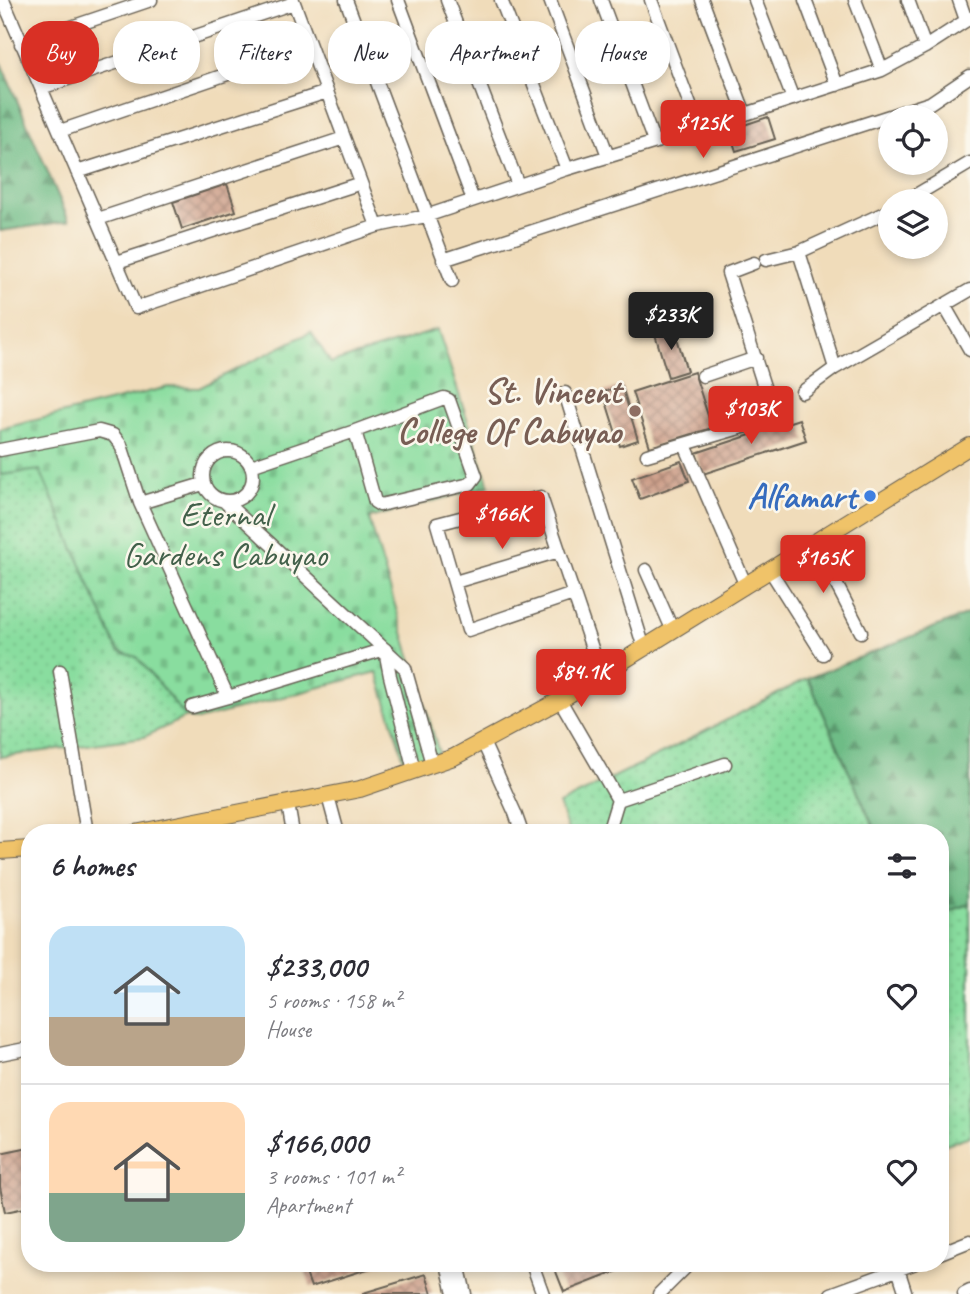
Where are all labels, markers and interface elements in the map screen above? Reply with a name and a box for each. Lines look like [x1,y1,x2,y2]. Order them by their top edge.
chip: Buy [21,21,99,84]
chip: Rent [113,21,200,84]
chip: Filters [214,21,314,84]
chip: New [328,21,411,84]
chip: Apartment [425,21,561,84]
chip: House [575,21,670,84]
pin: $125K [654,100,752,160]
map controls [878,105,948,259]
button: locate [878,105,948,175]
text: $125K [677,108,729,137]
button: layers [878,189,948,259]
pin: $233K [622,292,720,352]
text: $233K [644,300,698,329]
place label: St. Vincent College Of Cabuyao [397,369,624,454]
pin: $103K [702,386,800,446]
text: $103K [724,394,778,423]
marker: St. Vincent College Of Cabuyao [627,403,643,419]
place label: Alfamart [747,474,860,519]
marker: Alfamart [862,488,878,504]
pin: $166K [453,491,551,551]
park label: Eternal Gardens Cabuyao [123,492,328,577]
text: $166K [475,499,529,528]
pin: $165K [774,536,872,595]
text: $165K [796,543,850,572]
pin: $84.1K [524,650,638,709]
text: $84.1K [552,657,610,686]
text: 6 homes [49,847,134,885]
icon: filters [883,847,921,885]
text: $233,000 [266,948,366,986]
icon: home [105,954,189,1038]
icon: heart [883,977,921,1015]
text: 5 rooms · 158 m² [266,986,401,1015]
text: House [266,1015,311,1044]
text: $166,000 [266,1124,368,1162]
icon: home [105,1130,189,1214]
icon: heart [883,1153,921,1191]
text: 3 rooms · 101 m² [266,1162,401,1191]
text: Apartment [266,1191,351,1220]

